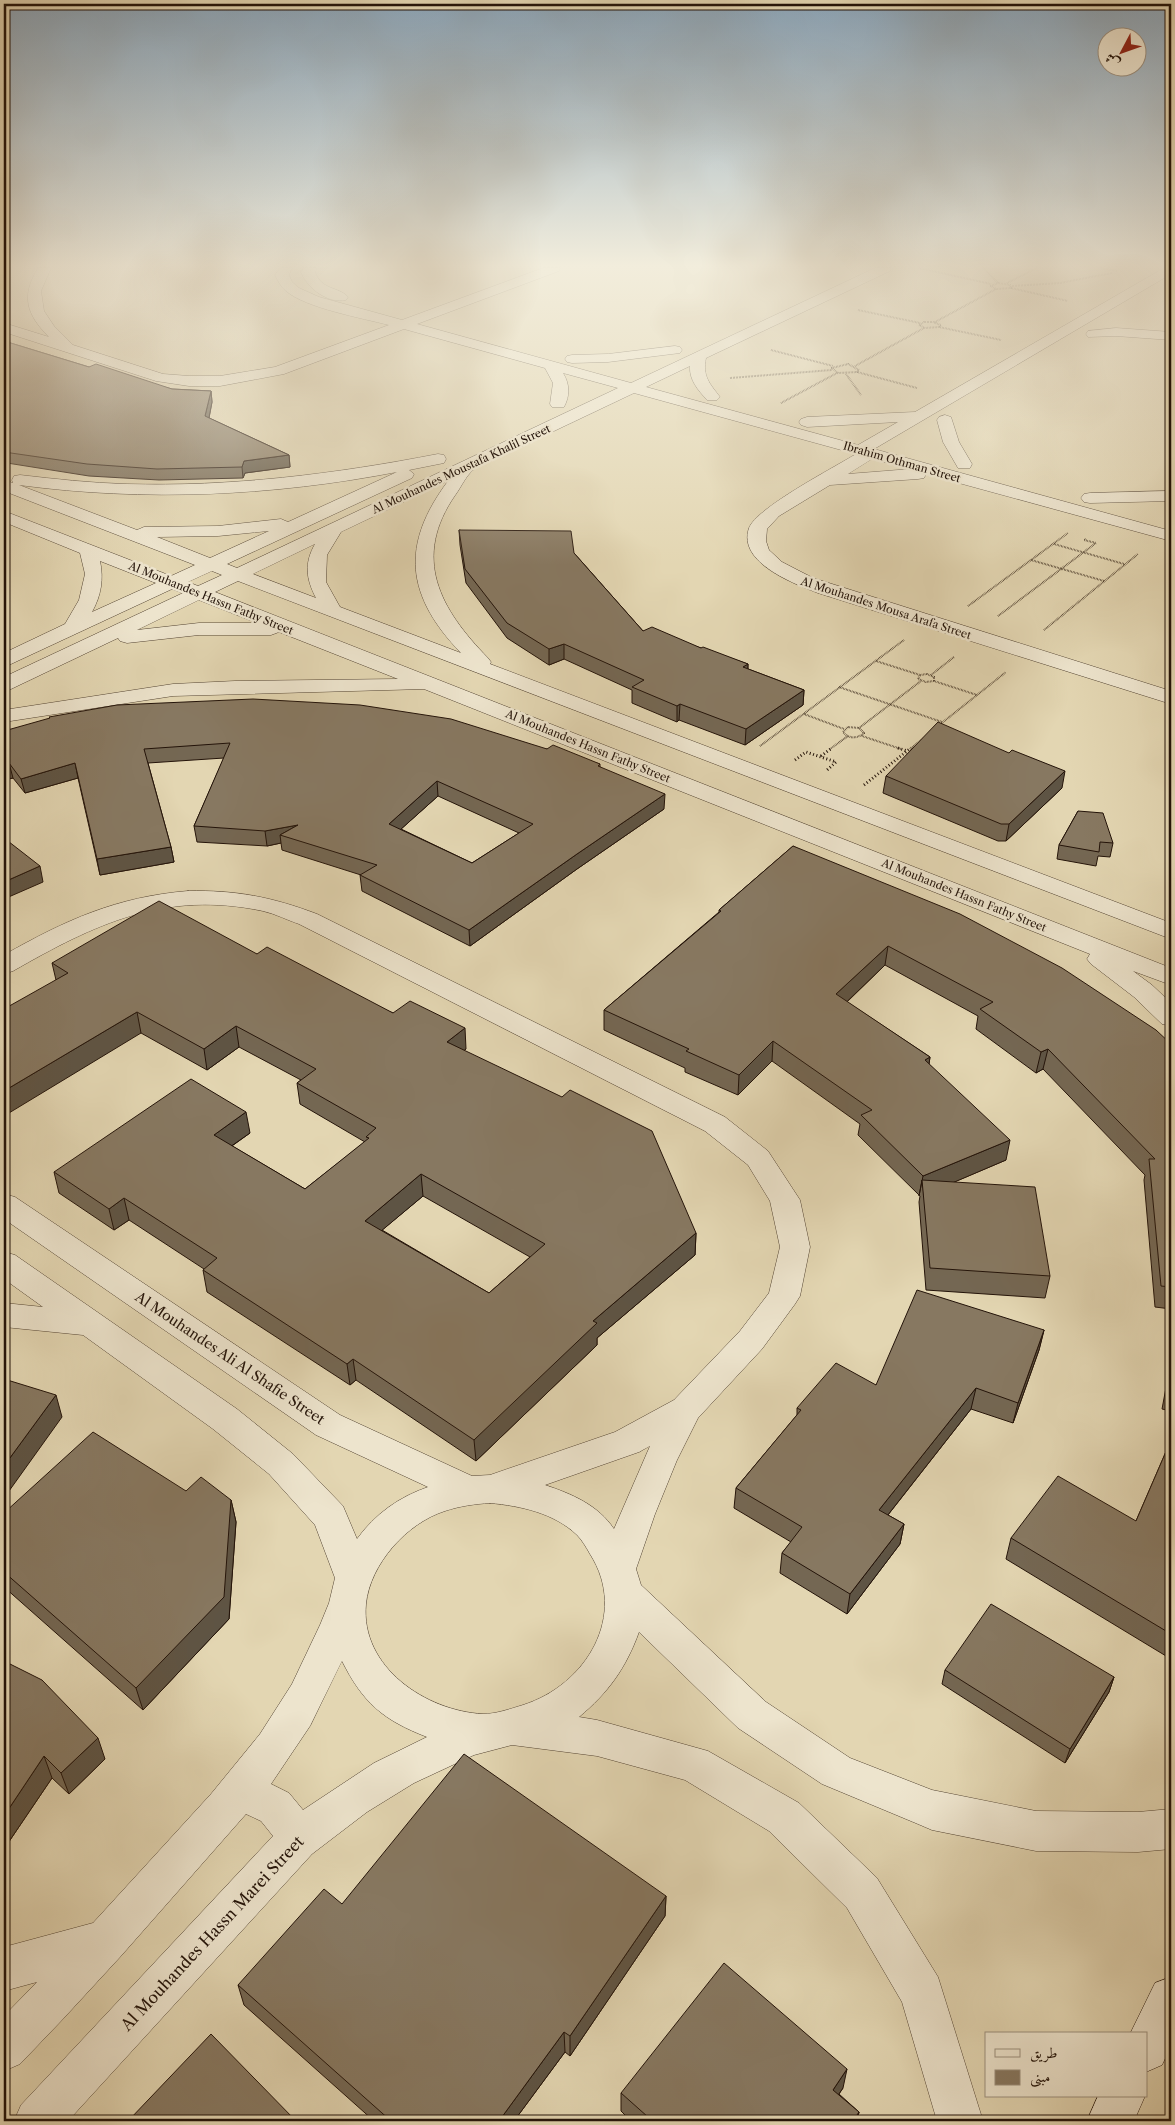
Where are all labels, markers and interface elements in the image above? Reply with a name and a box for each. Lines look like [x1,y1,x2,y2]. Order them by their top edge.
north arrow [1098,28,1148,78]
text: ش [1101,49,1124,72]
street label: Al Mouhandes Moustafa Khalil Street [369,421,553,517]
street label: Ibrahim Othman Street [842,439,962,486]
street label: Al Mouhandes Hassn Fathy Street [126,558,295,638]
street label: Al Mouhandes Mousa Arafa Street [798,573,973,642]
street label: Al Mouhandes Hassn Fathy Street [503,706,672,786]
street label: Al Mouhandes Hassn Fathy Street [879,855,1048,935]
street label: Al Mouhandes Ali Al Shafie Street [131,1287,328,1428]
street label: Al Mouhandes Hassn Marei Street [116,1831,308,2035]
legend [985,2032,1148,2098]
text: طريق [1030,2043,1057,2063]
text: مبنى [1030,2067,1050,2088]

